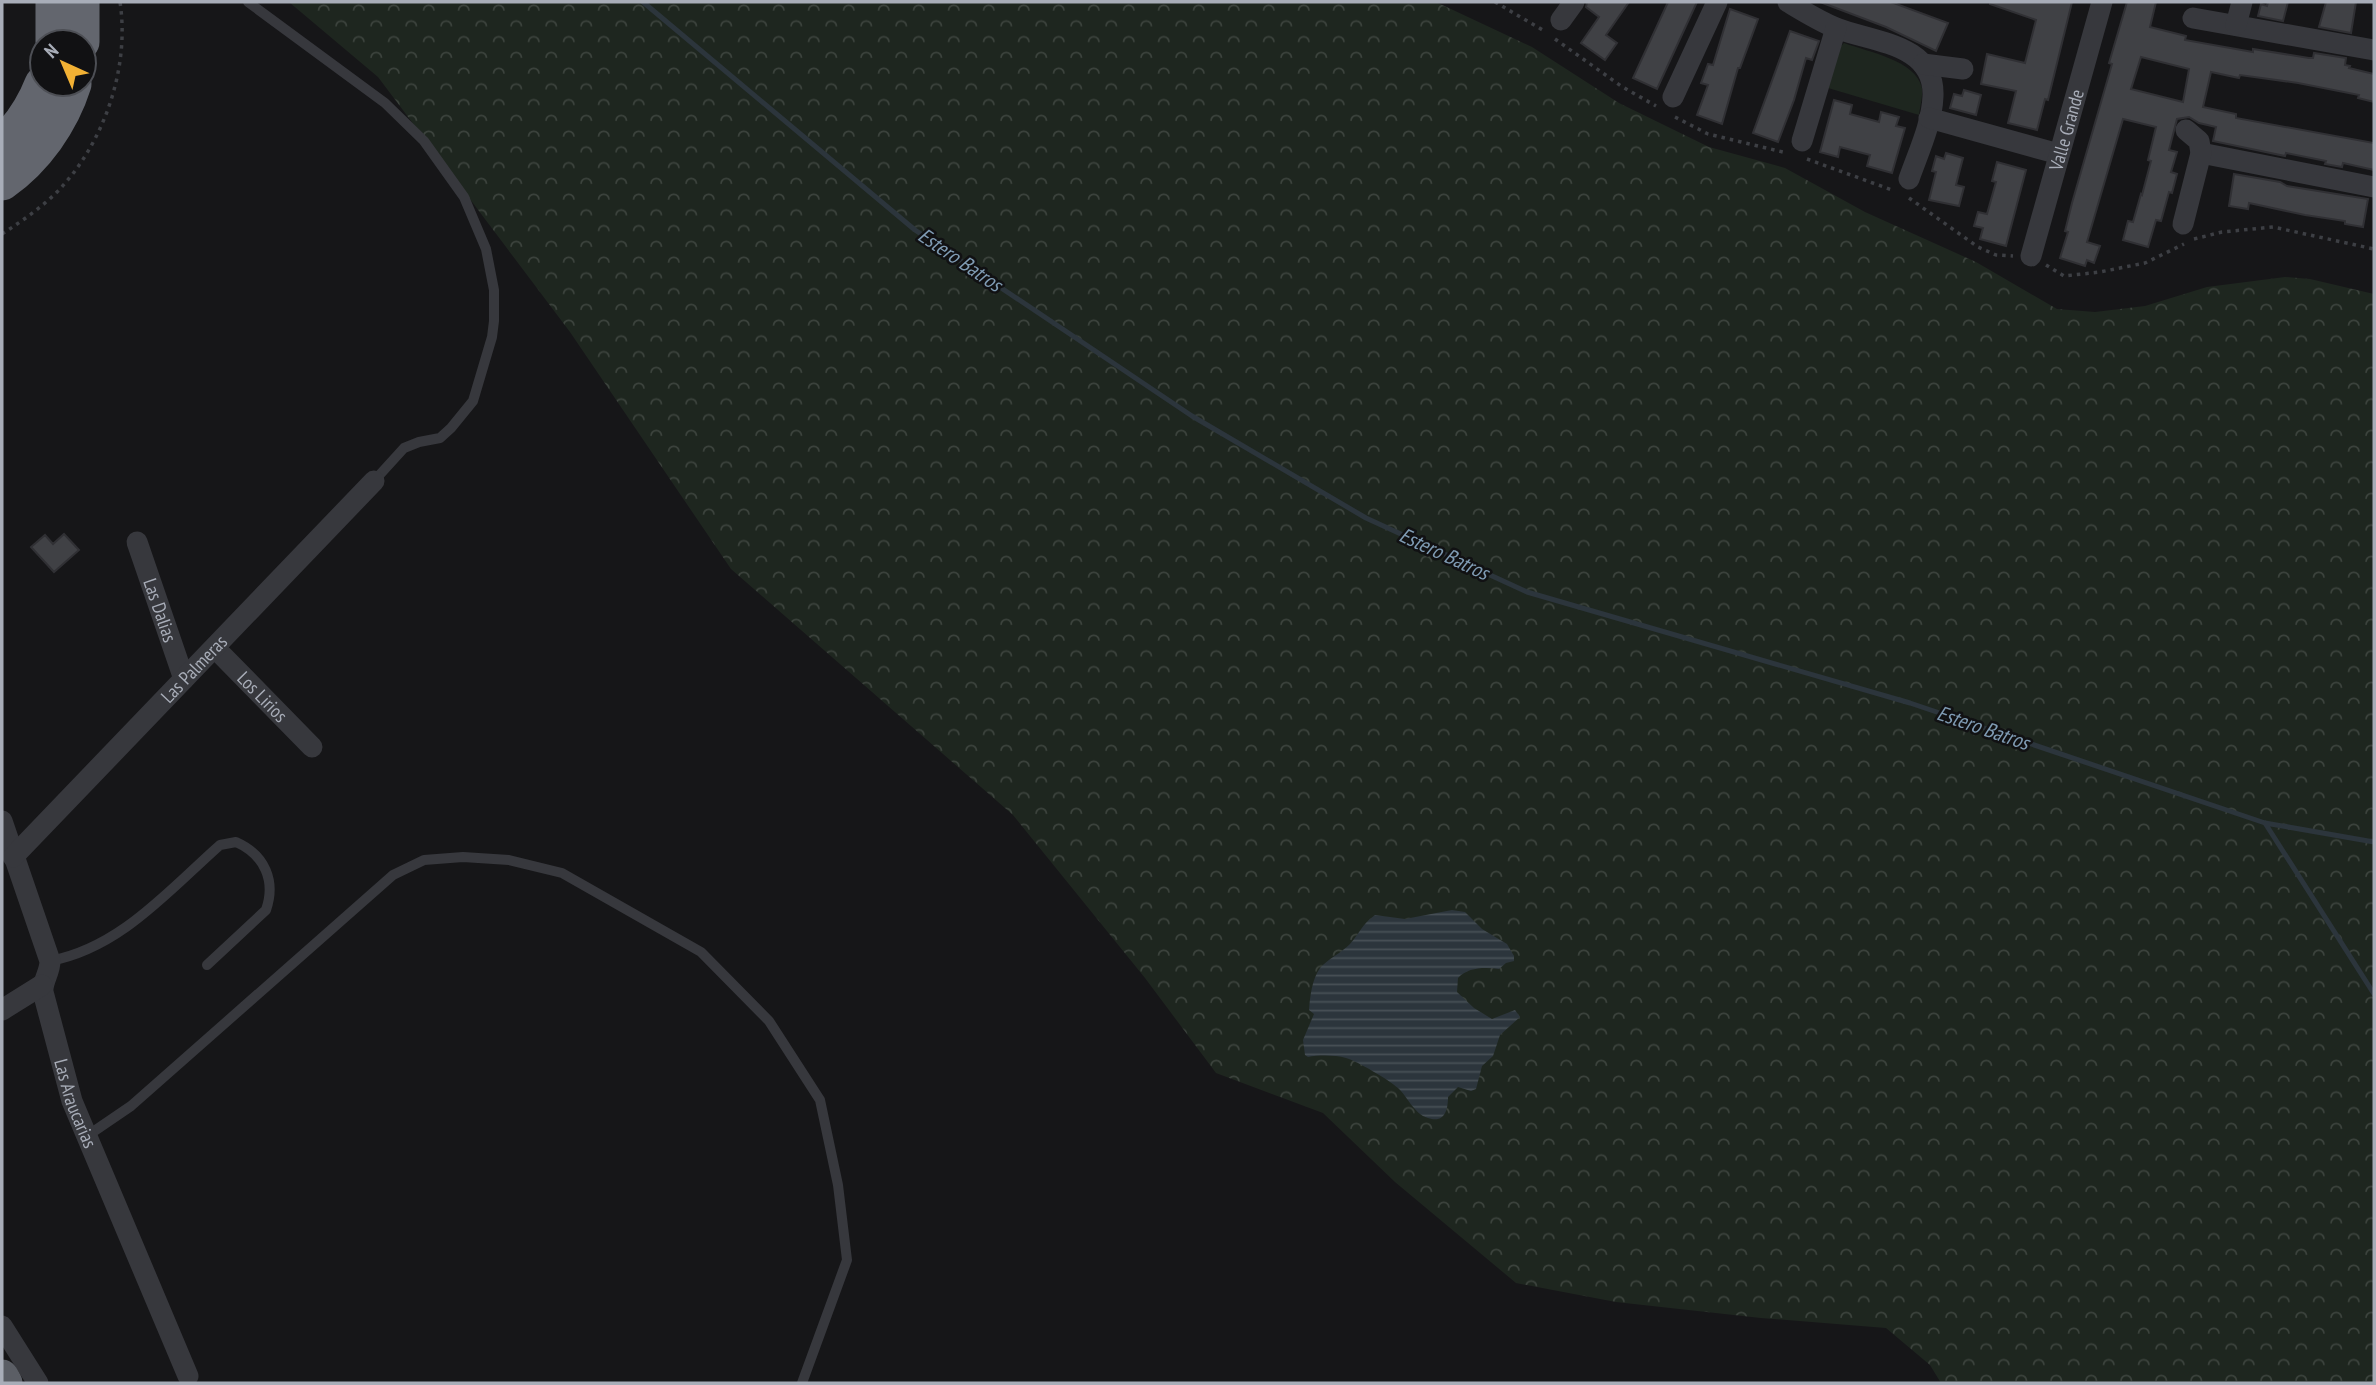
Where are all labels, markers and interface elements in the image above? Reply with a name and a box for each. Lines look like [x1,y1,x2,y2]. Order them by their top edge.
north arrow [28,28,98,98]
text: N [39,39,63,63]
street label: Valle Grande [2043,86,2089,174]
water label: Estero Batros [913,222,1009,299]
water label: Estero Batros [1395,521,1495,587]
street label: Las Dalias [138,575,182,645]
street label: Las Palmeras [156,630,232,708]
street label: Los Lirios [232,666,293,727]
water label: Estero Batros [1934,699,2035,756]
street label: Las Araucarias [49,1056,102,1152]

